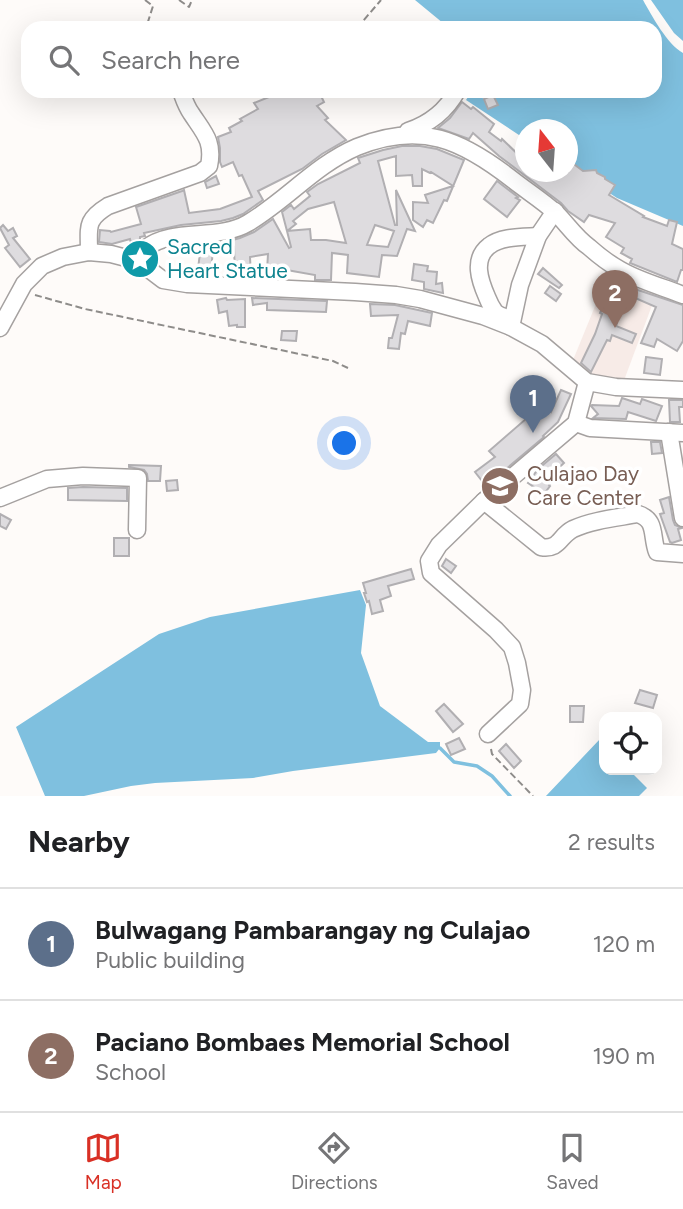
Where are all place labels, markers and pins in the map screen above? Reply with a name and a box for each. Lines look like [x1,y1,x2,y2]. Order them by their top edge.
place label: Sacred Heart Statue [167,234,288,283]
place icon: Sacred Heart Statue [119,238,161,280]
pin: 2 [592,270,638,328]
pin: 1 [510,375,556,433]
place label: Culajao Day Care Center [527,461,641,510]
school or university icon: Culajao Day Care Center [479,465,521,507]

